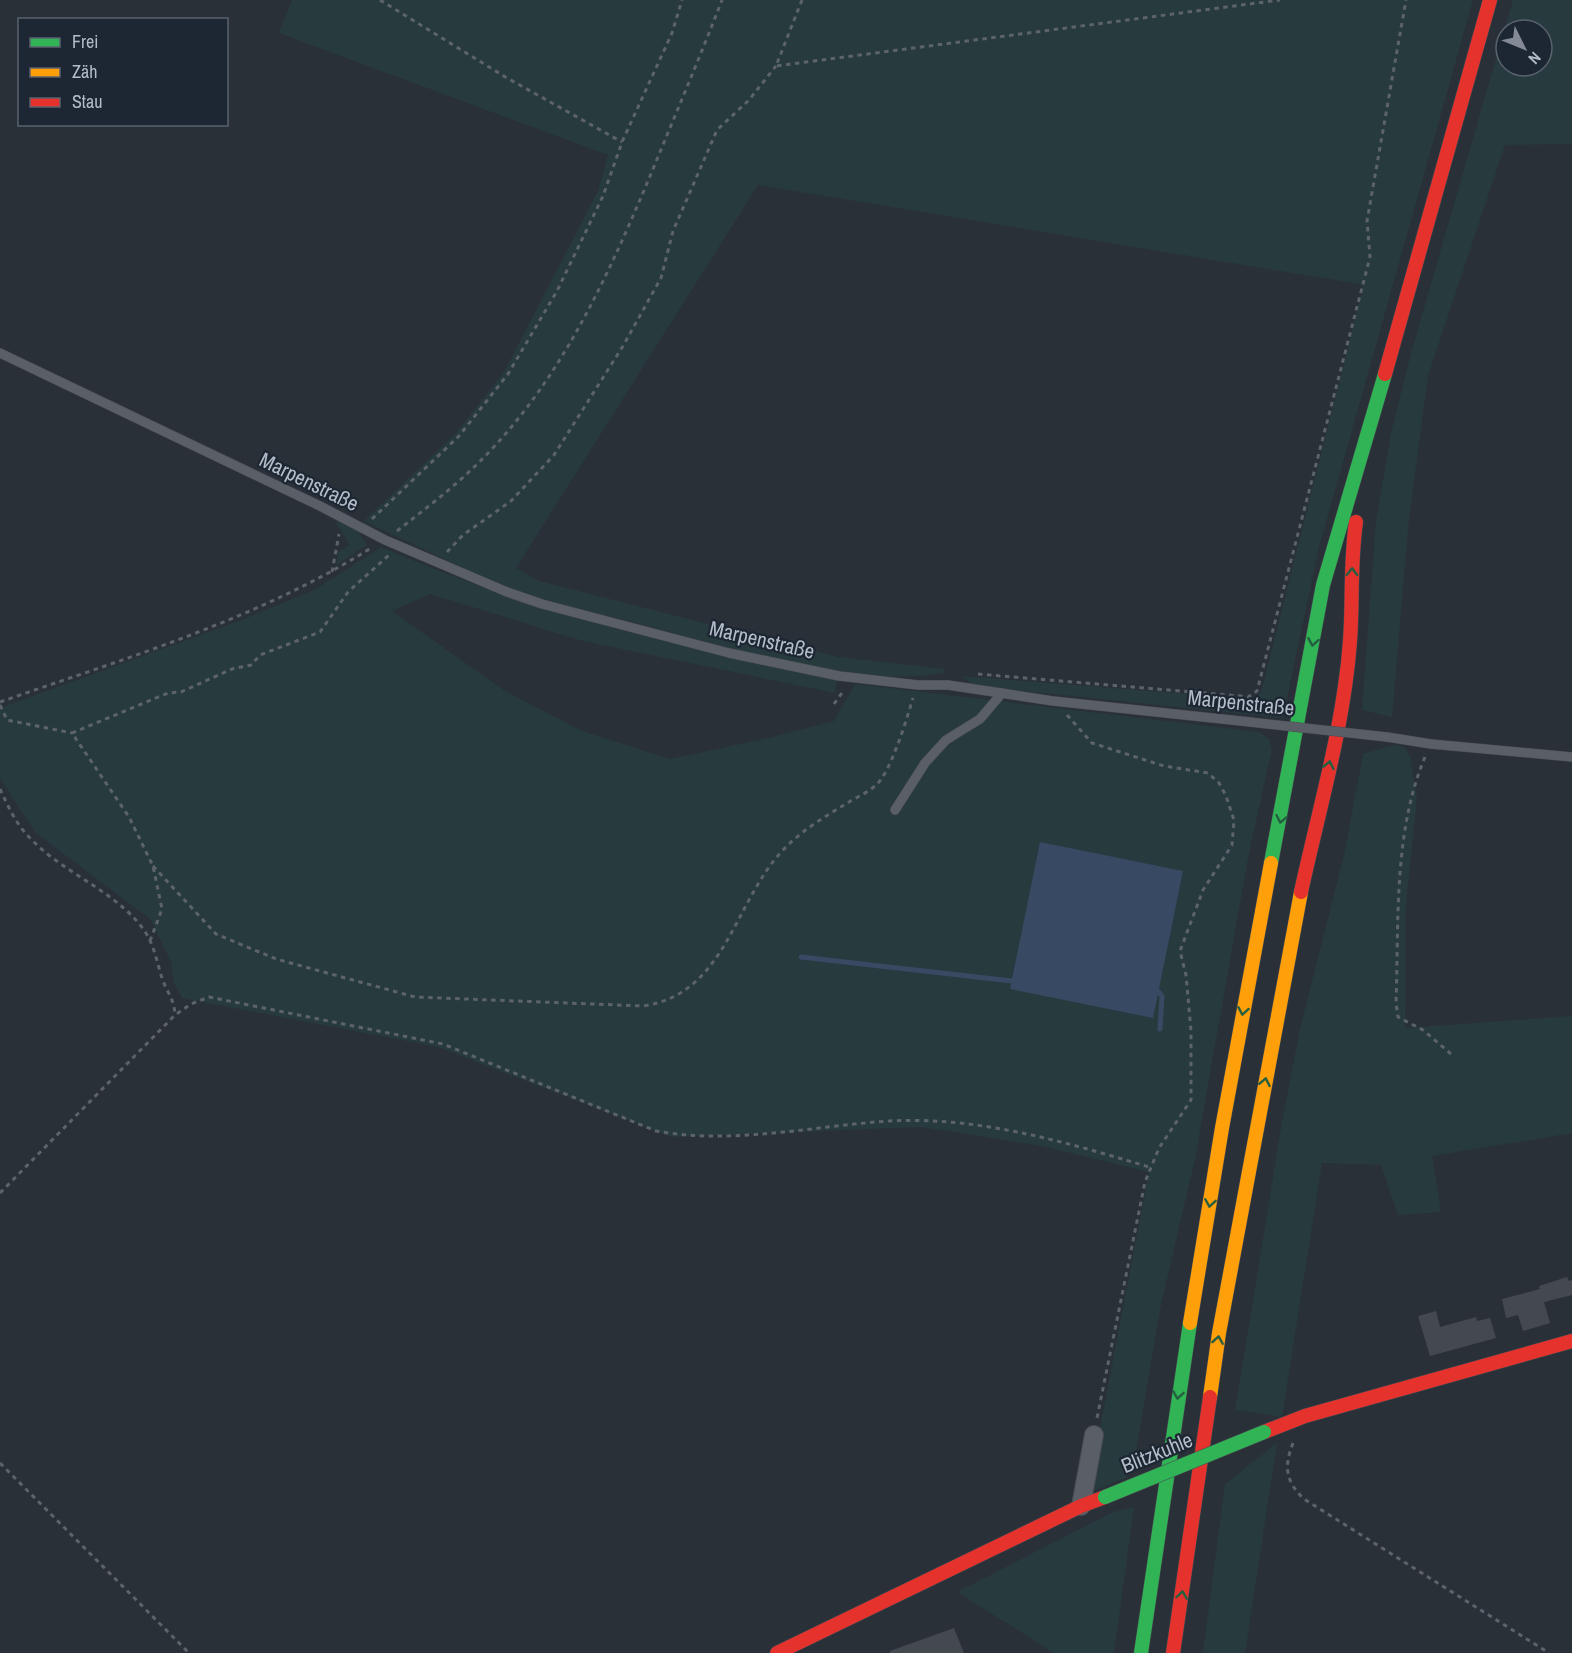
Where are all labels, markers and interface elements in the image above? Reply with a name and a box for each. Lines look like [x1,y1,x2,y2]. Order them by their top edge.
legend [18,18,228,126]
north arrow [1494,18,1554,78]
text: Frei [72,29,98,54]
text: N [1524,47,1546,69]
text: Zäh [72,59,97,84]
text: Stau [72,89,102,114]
street label: Marpenstraße [255,445,364,518]
one-way arrow [1345,567,1358,576]
street label: Marpenstraße [707,613,818,666]
one-way arrow [1307,637,1320,647]
street label: Marpenstraße [1186,682,1296,723]
one-way arrow [1322,760,1335,770]
one-way arrow [1275,814,1288,824]
one-way arrow [1237,1005,1250,1015]
one-way arrow [1258,1077,1271,1087]
one-way arrow [1204,1198,1216,1207]
one-way arrow [1211,1335,1224,1345]
one-way arrow [1172,1390,1185,1400]
street label: Blitzkuhle [1117,1425,1197,1480]
one-way arrow [1175,1590,1187,1600]

